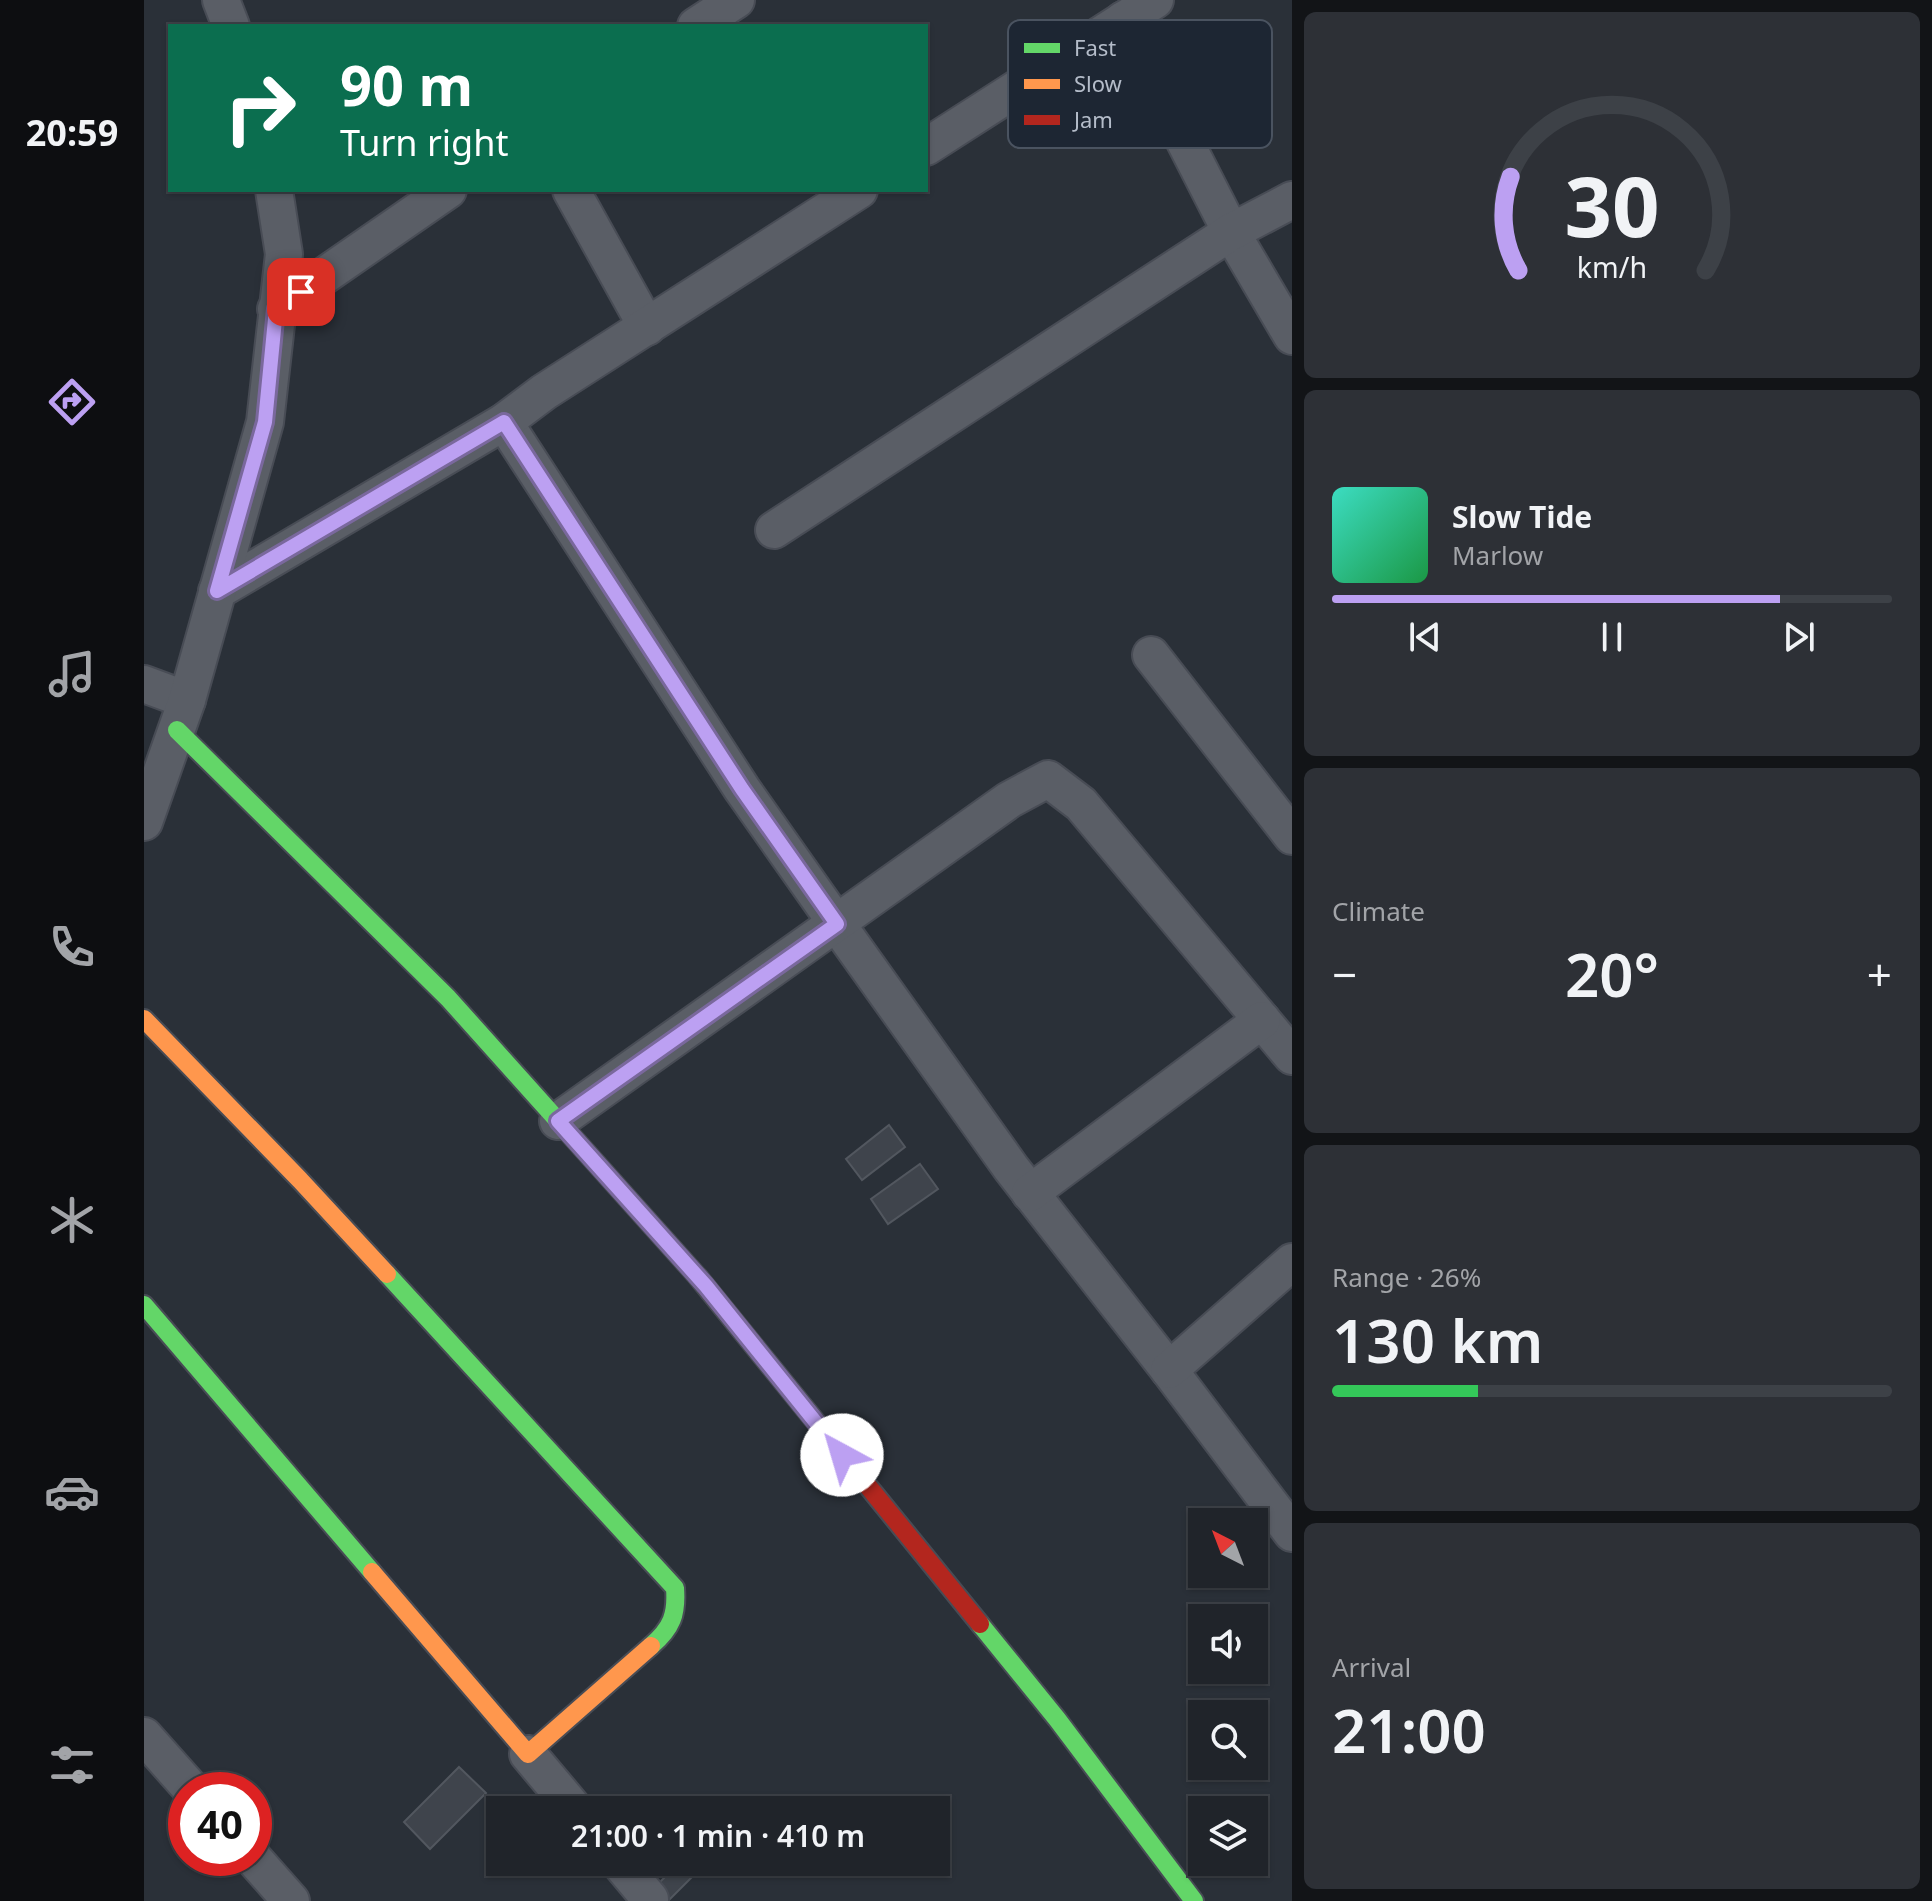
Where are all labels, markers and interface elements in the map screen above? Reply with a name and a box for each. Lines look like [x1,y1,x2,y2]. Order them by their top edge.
legend [1008,20,1272,148]
text: Fast [1074,32,1116,62]
text: 90 m [340,46,473,122]
icon: right [208,56,312,160]
text: Slow [1074,68,1123,98]
text: Jam [1072,104,1113,134]
text: 20:59 [26,108,118,157]
text: Turn right [340,118,508,167]
text: 30 [1564,147,1660,260]
text: km/h [1577,247,1647,286]
pin [267,258,335,326]
icon: arrive [279,270,323,314]
icon: directions [44,374,100,430]
text: Slow Tide [1452,496,1592,537]
text: Marlow [1452,537,1543,573]
icon: previous [1403,615,1447,659]
icon: pause [1590,615,1634,659]
icon: next [1777,615,1821,659]
icon: music [44,646,100,702]
text: Climate [1332,893,1425,929]
icon: phone [44,919,100,975]
text: 20° [1565,933,1659,1015]
text: − [1332,944,1357,1004]
text: + [1867,944,1892,1004]
icon: climate [44,1192,100,1248]
text: Range · 26% [1332,1259,1481,1295]
text: 130 km [1332,1299,1543,1381]
position arrow [800,1413,884,1497]
icon: car [44,1464,100,1520]
north arrow [1188,1508,1268,1588]
map controls [1188,1508,1268,1876]
button: sound [1188,1604,1268,1684]
text: Arrival [1332,1649,1411,1685]
text: 21:00 [1332,1689,1486,1771]
button: search [1188,1700,1268,1780]
icon: filters [44,1737,100,1793]
speed limit sign: 40 [168,1772,272,1876]
button: layers [1188,1796,1268,1876]
text: 21:00 · 1 min · 410 m [571,1815,865,1856]

